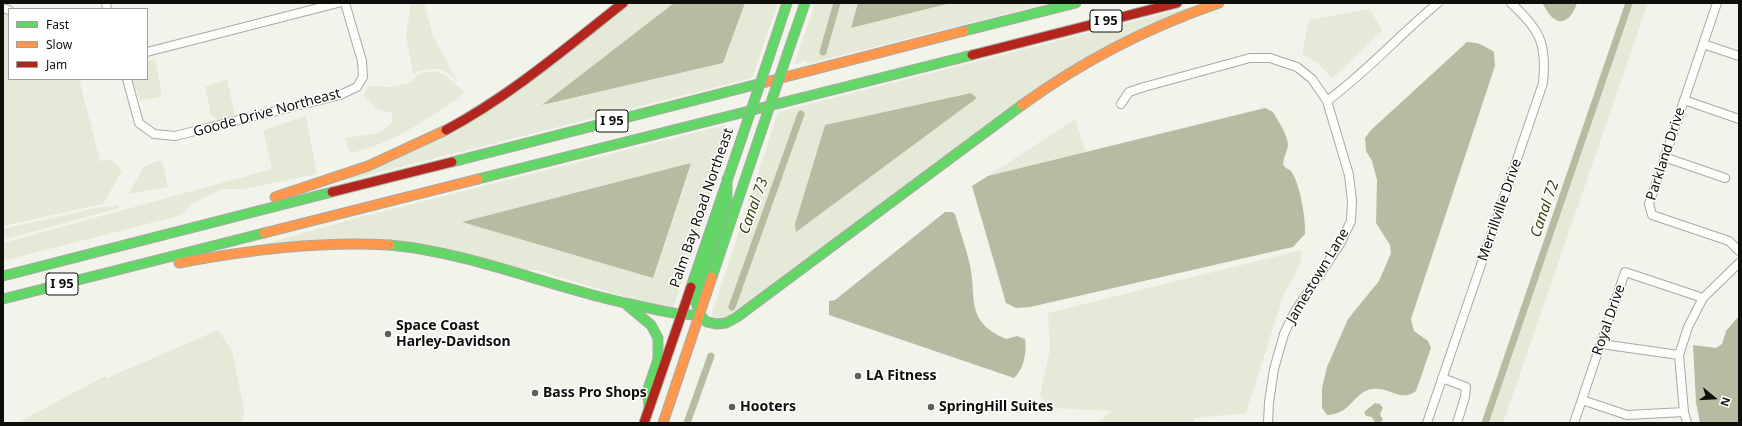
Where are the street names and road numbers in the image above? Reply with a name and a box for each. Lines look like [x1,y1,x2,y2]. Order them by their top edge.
road number: I 95 [1090,10,1122,32]
street label: Goode Drive Northeast [192,85,342,141]
street label: Parkland Drive [1643,105,1689,203]
road number: I 95 [596,110,628,132]
street label: Palm Bay Road Northeast [667,126,737,290]
street label: Merrillville Drive [1475,157,1525,263]
street label: Jamestown Lane [1283,226,1353,326]
road number: I 95 [46,273,78,295]
street label: Royal Drive [1589,282,1629,358]

